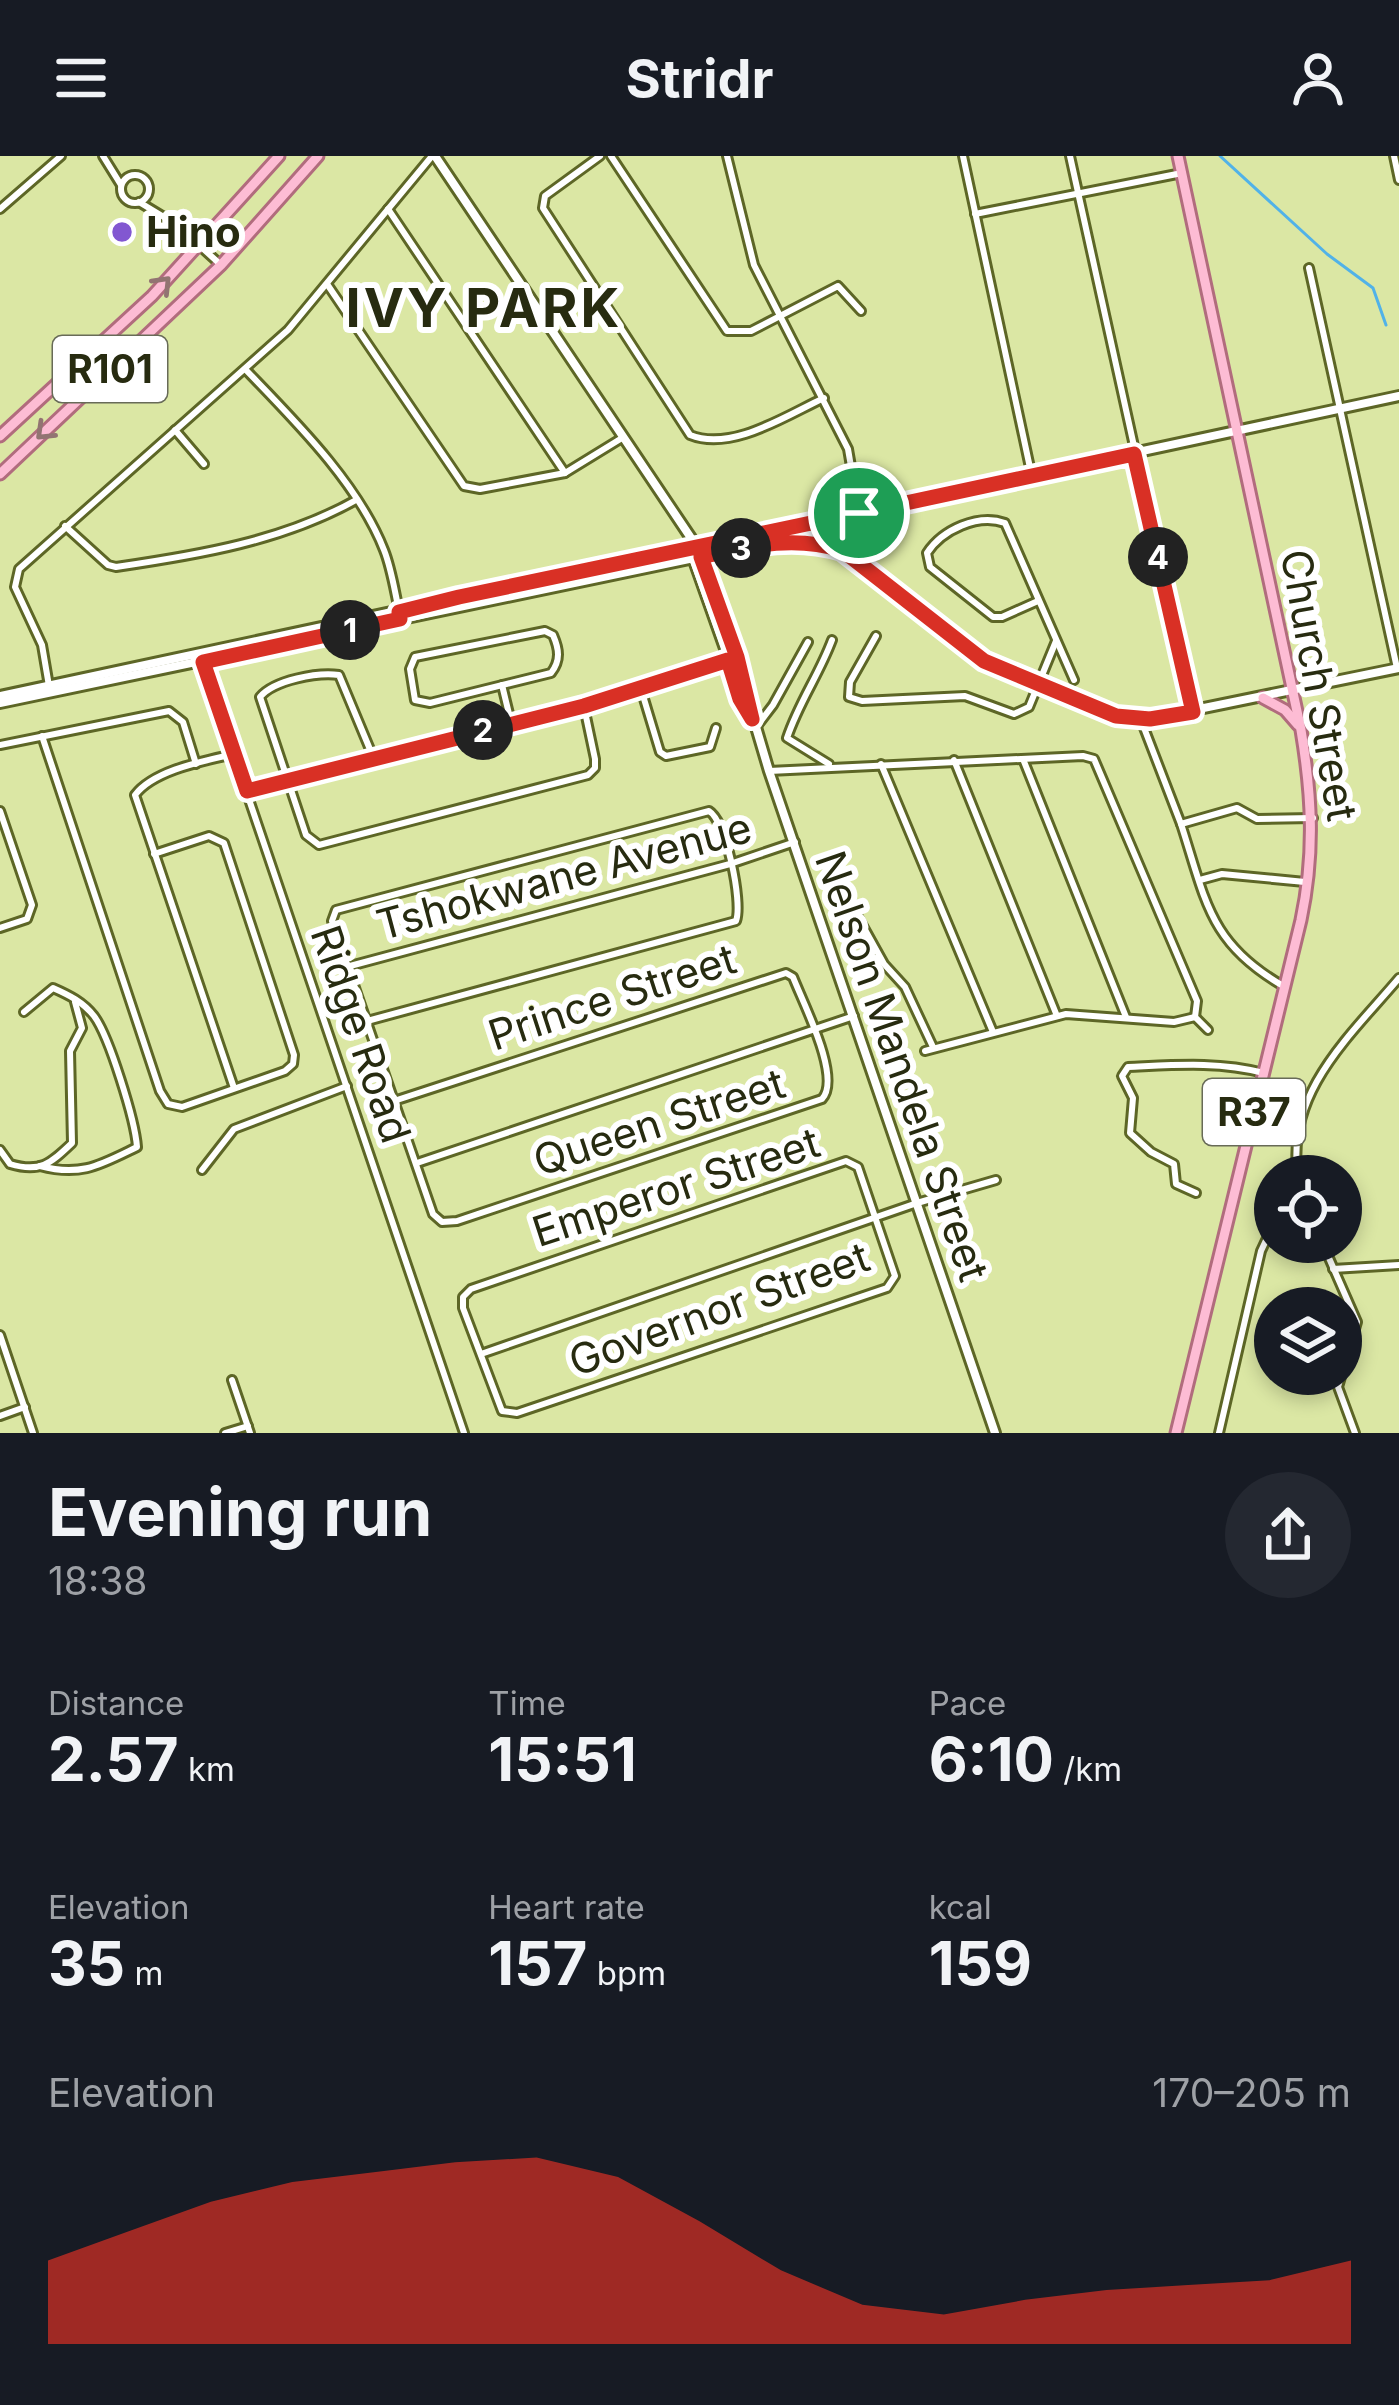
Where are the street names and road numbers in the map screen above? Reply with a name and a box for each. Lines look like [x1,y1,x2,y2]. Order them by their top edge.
road number: R101 [53,336,167,402]
street label: Church Street [1271,545,1368,825]
street label: Tshokwane Avenue [371,801,757,950]
street label: Nelson Mandela Street [805,844,1000,1287]
street label: Ridge Road [301,919,422,1149]
street label: Prince Street [482,933,742,1060]
street label: Queen Street [527,1057,791,1186]
road number: R37 [1203,1079,1305,1145]
street label: Emperor Street [526,1116,826,1257]
street label: Governor Street [562,1231,876,1386]

